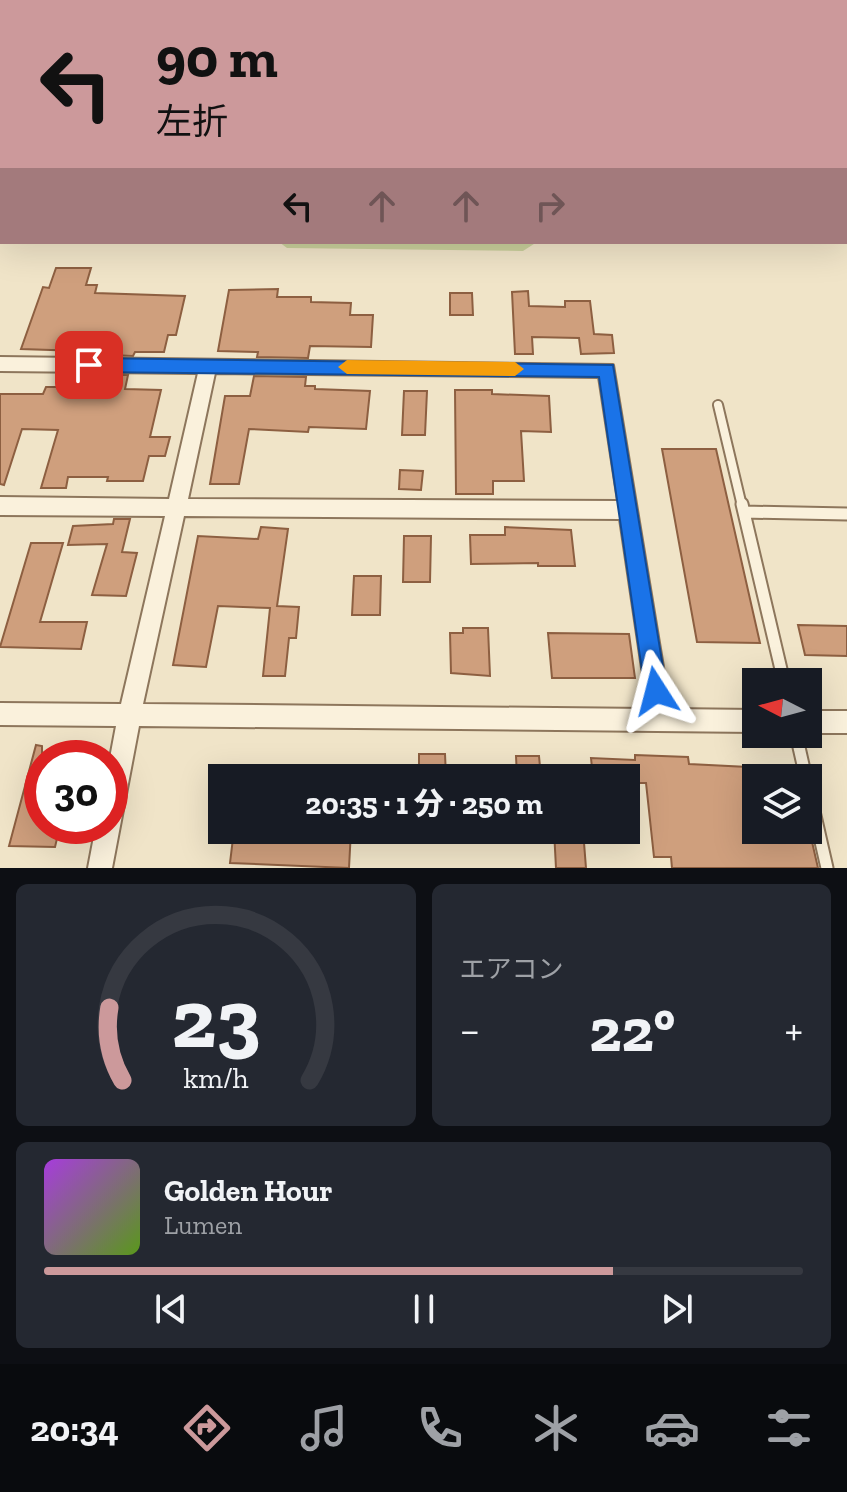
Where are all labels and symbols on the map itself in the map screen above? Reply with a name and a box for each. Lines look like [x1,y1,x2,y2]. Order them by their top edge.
pin [55,331,123,399]
position arrow [614,649,698,733]
north arrow [742,668,822,748]
speed limit sign: 30 [24,740,128,844]

